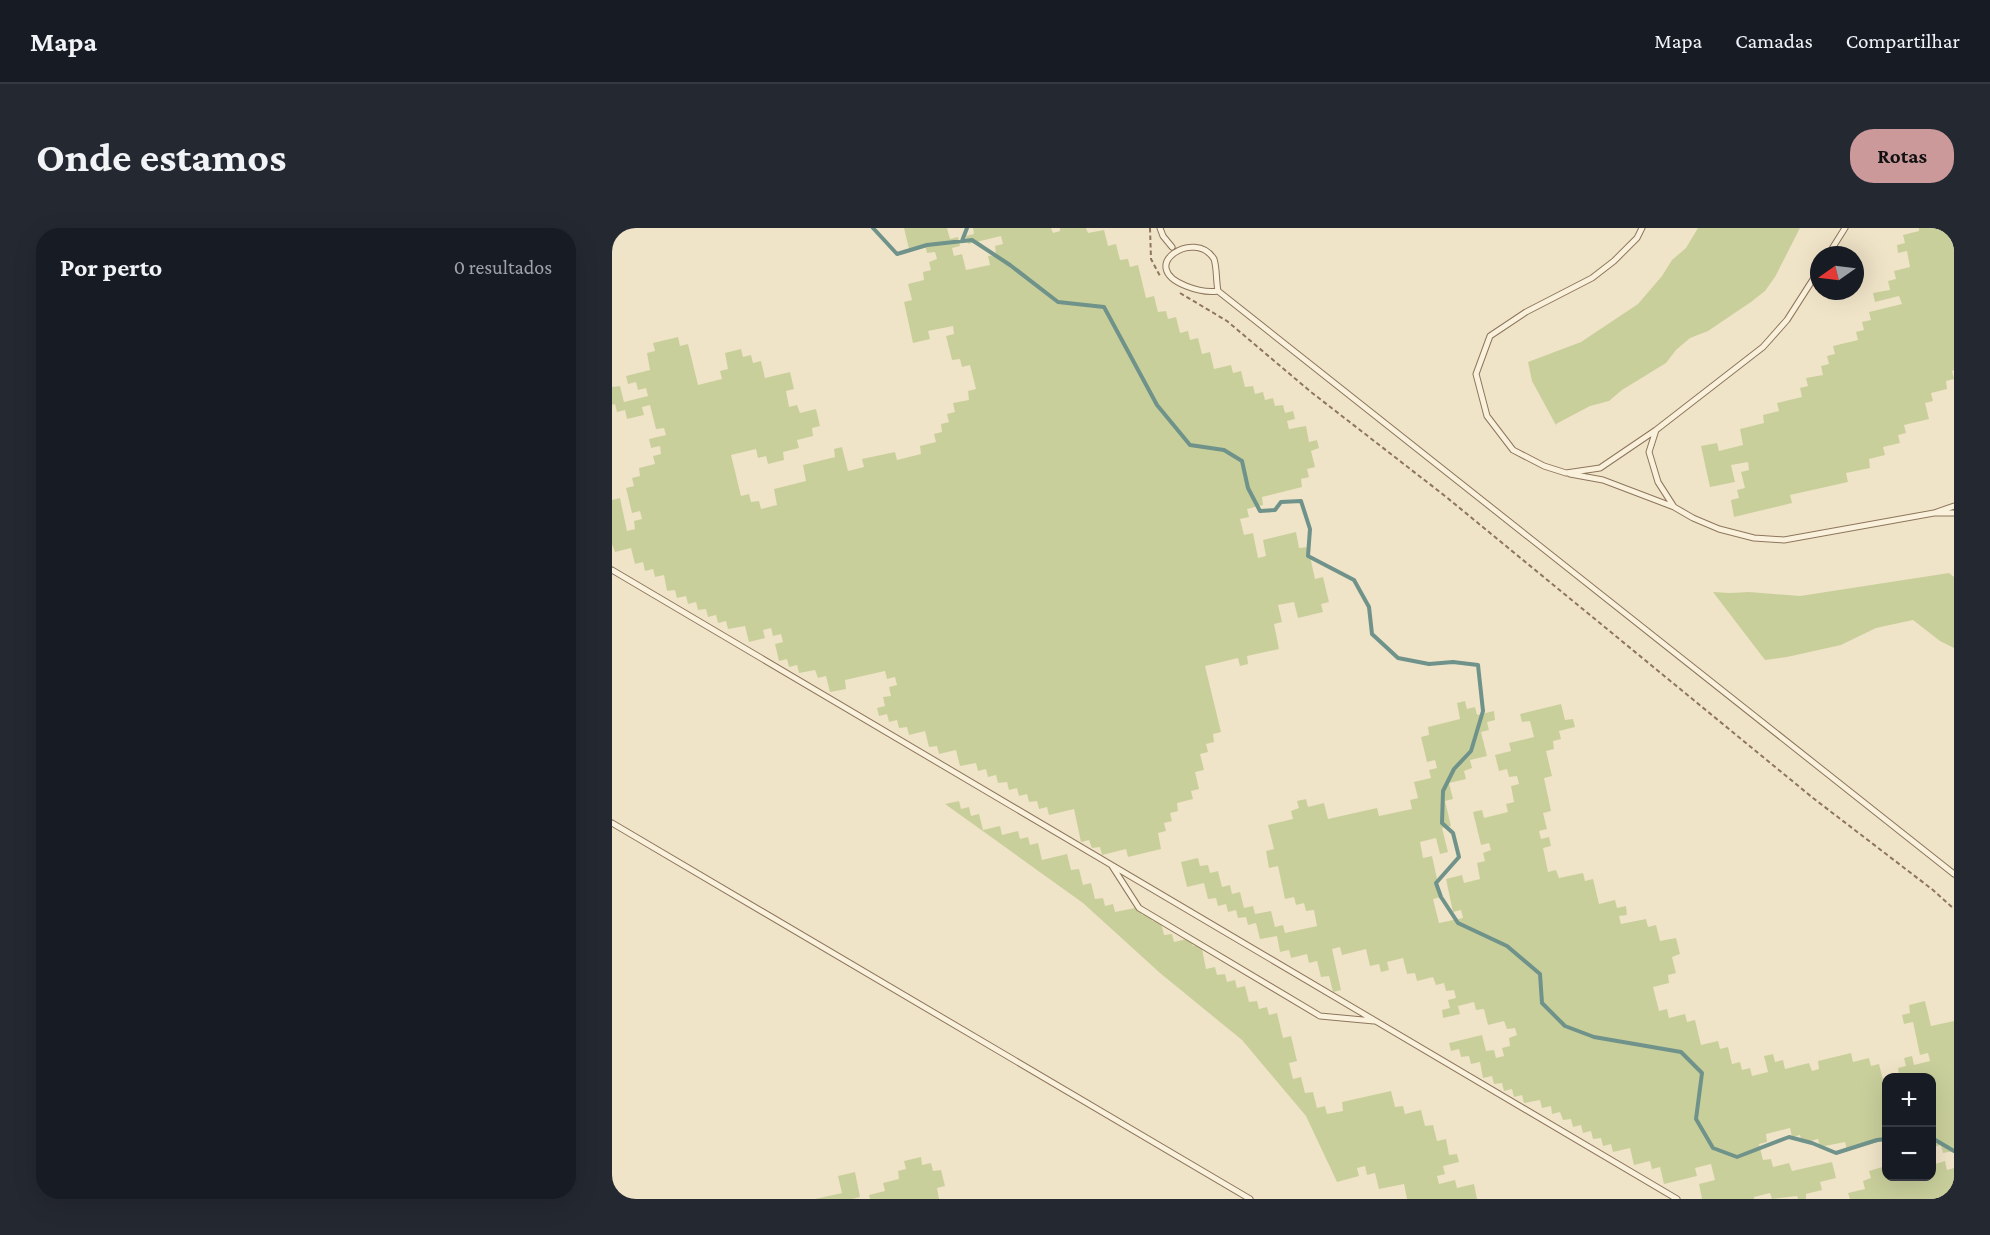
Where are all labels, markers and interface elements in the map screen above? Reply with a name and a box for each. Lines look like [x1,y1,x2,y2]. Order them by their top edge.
text: Mapa [30,26,97,57]
text: Mapa [1654,29,1702,53]
text: Camadas [1735,29,1813,53]
text: Compartilhar [1846,29,1960,53]
button: Rotas [1850,129,1954,183]
text: Onde estamos [36,133,286,180]
north arrow [1810,246,1864,300]
text: Por perto [60,253,162,282]
text: 0 resultados [454,256,552,278]
map controls [1882,1073,1936,1181]
button: + [1882,1073,1936,1127]
button: − [1882,1127,1936,1181]

